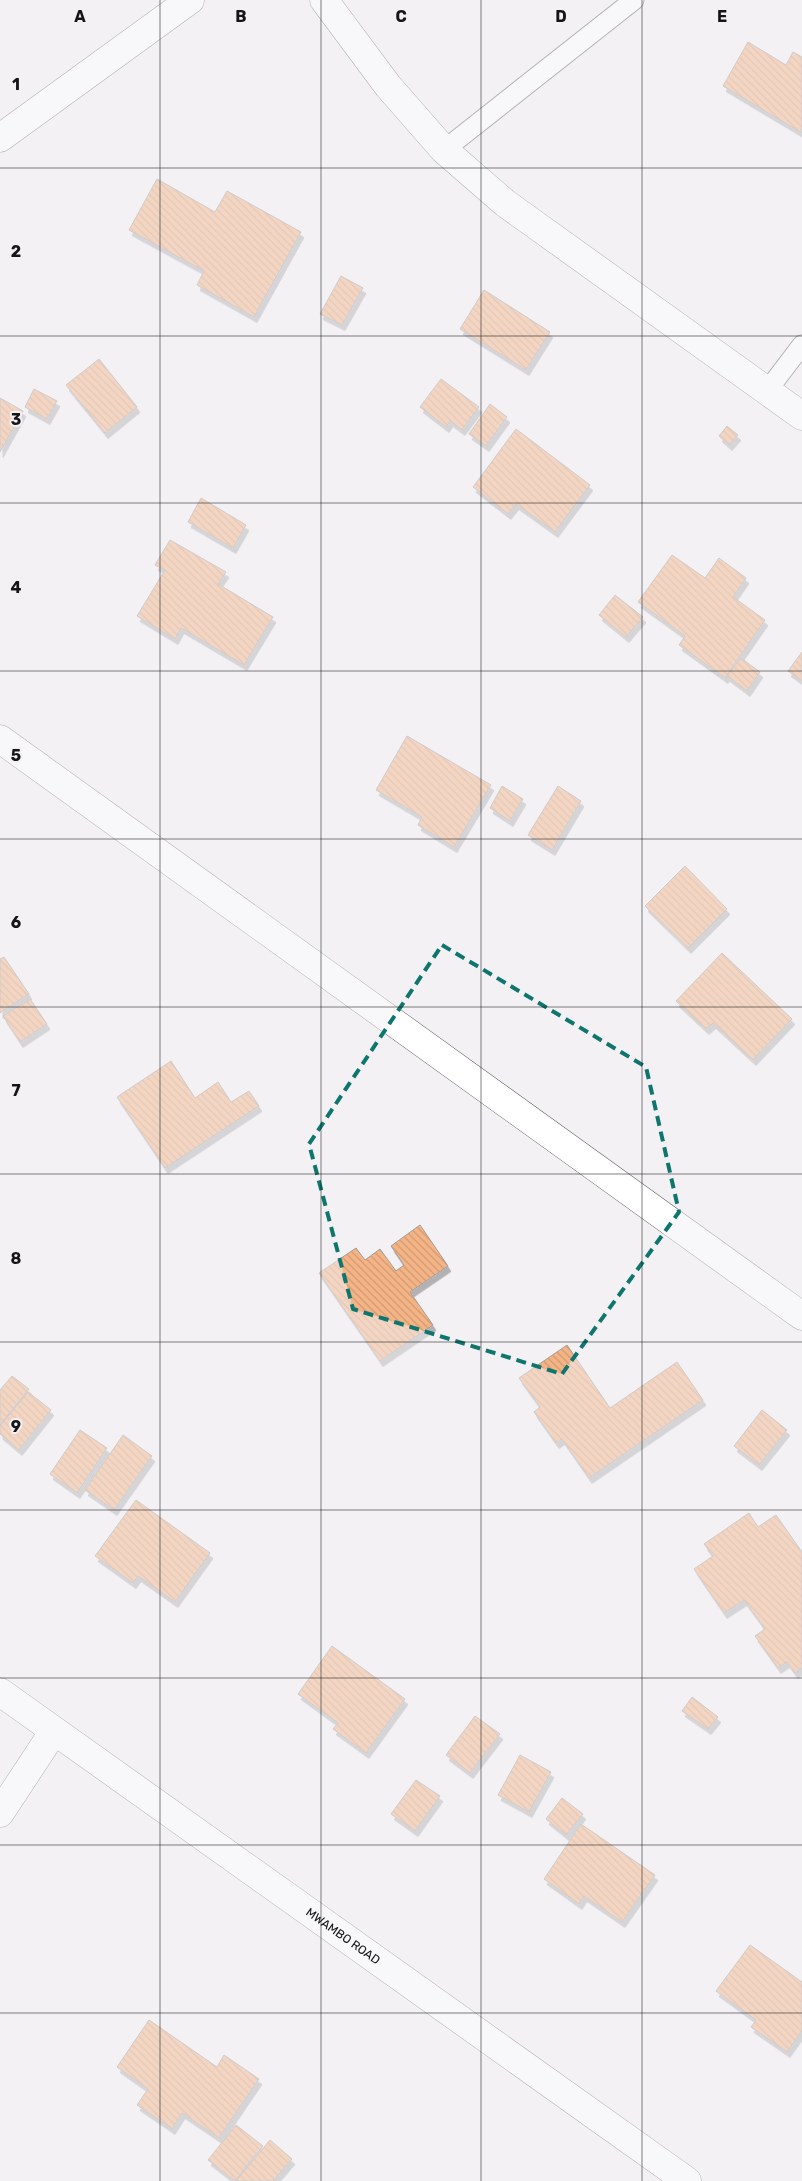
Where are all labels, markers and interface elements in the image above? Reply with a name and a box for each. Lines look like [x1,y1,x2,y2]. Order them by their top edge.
text: A [74,7,86,26]
text: B [235,7,247,26]
text: C [395,7,407,26]
text: D [555,7,567,26]
text: E [717,7,727,26]
text: 1 [12,75,20,94]
text: 2 [11,242,21,261]
text: 3 [11,410,21,429]
text: 4 [11,578,22,597]
text: 5 [11,746,21,765]
text: 6 [11,913,21,932]
text: 7 [11,1081,21,1100]
text: 8 [11,1249,22,1268]
text: 9 [11,1417,21,1436]
street label: MWAMBO ROAD [303,1905,383,1967]

